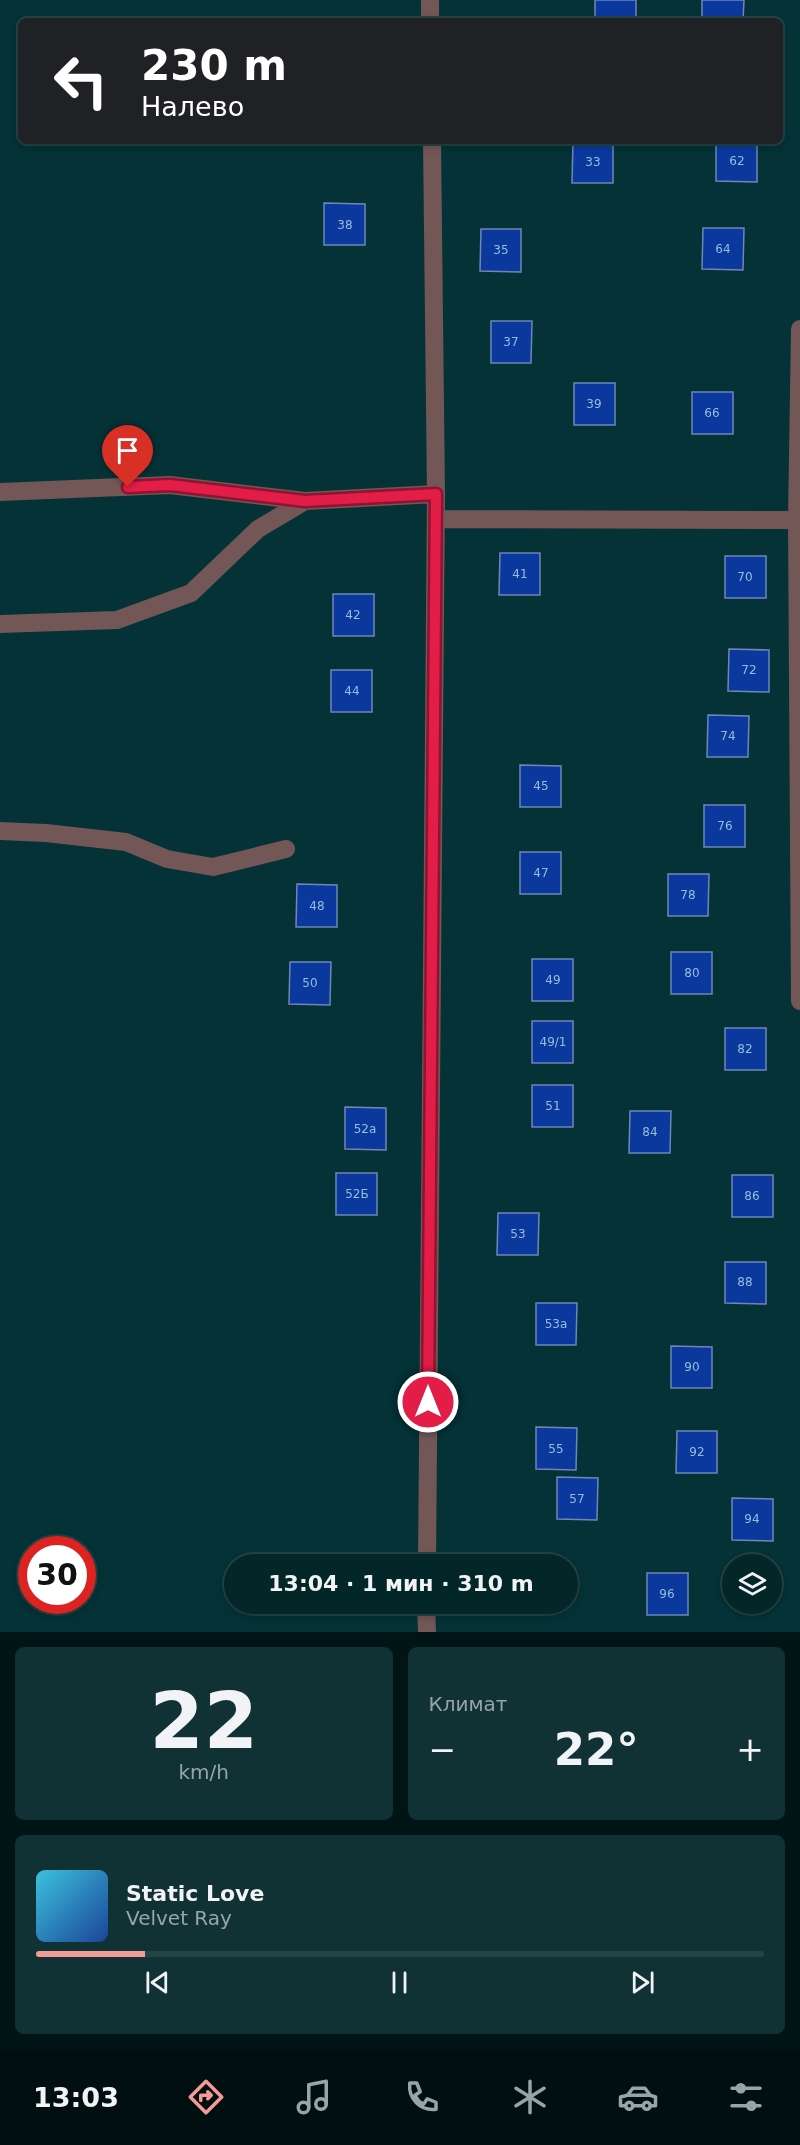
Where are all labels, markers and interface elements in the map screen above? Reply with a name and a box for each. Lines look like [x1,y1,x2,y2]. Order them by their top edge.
text: 230 m [141,41,287,90]
icon: left [42,42,120,120]
text: Налево [141,91,244,122]
house number: 62 [729,154,745,168]
house number: 33 [585,155,601,169]
house number: 38 [337,218,353,232]
house number: 64 [715,242,731,256]
house number: 35 [493,243,509,257]
house number: 37 [503,335,519,349]
house number: 39 [586,397,602,411]
house number: 66 [704,406,720,420]
pin [102,425,153,487]
icon: arrive [111,434,144,467]
house number: 41 [512,567,528,581]
house number: 70 [737,570,753,584]
house number: 42 [345,608,361,622]
house number: 72 [741,663,757,677]
house number: 44 [344,684,360,698]
house number: 74 [720,729,736,743]
house number: 45 [533,779,549,793]
house number: 76 [717,819,733,833]
house number: 47 [533,866,549,880]
house number: 78 [680,888,696,902]
house number: 48 [309,899,325,913]
house number: 80 [684,966,700,980]
house number: 49 [545,973,561,987]
house number: 50 [302,976,318,990]
house number: 49/1 [540,1035,566,1049]
house number: 82 [737,1042,753,1056]
house number: 51 [545,1099,561,1113]
house number: 52а [354,1122,376,1136]
house number: 84 [642,1125,658,1139]
house number: 52Б [345,1187,369,1201]
house number: 86 [744,1189,760,1203]
house number: 53 [510,1227,526,1241]
house number: 88 [737,1275,753,1289]
house number: 53а [545,1317,567,1331]
house number: 90 [684,1360,700,1374]
position arrow [396,1370,460,1434]
house number: 55 [548,1442,564,1456]
house number: 92 [689,1445,705,1459]
house number: 57 [569,1492,585,1506]
house number: 94 [744,1512,760,1526]
speed limit sign: 30 [18,1536,96,1614]
map controls [722,1554,782,1614]
button: layers [722,1554,782,1614]
text: 13:04 · 1 мин · 310 m [268,1571,534,1596]
house number: 96 [659,1587,675,1601]
text: 22 [149,1676,258,1766]
text: Климат [429,1692,507,1716]
text: 22° [554,1723,639,1776]
text: − [429,1730,456,1769]
text: + [736,1730,764,1769]
text: km/h [179,1760,229,1784]
text: Static Love [126,1881,264,1906]
text: Velvet Ray [126,1906,232,1930]
icon: previous [141,1966,174,1999]
icon: pause [383,1966,416,1999]
icon: next [626,1966,659,1999]
icon: directions [185,2076,227,2118]
icon: music [293,2076,335,2118]
icon: phone [401,2076,443,2118]
icon: climate [509,2076,551,2118]
icon: car [617,2076,659,2118]
icon: filters [725,2076,767,2118]
text: 13:03 [33,2082,119,2113]

